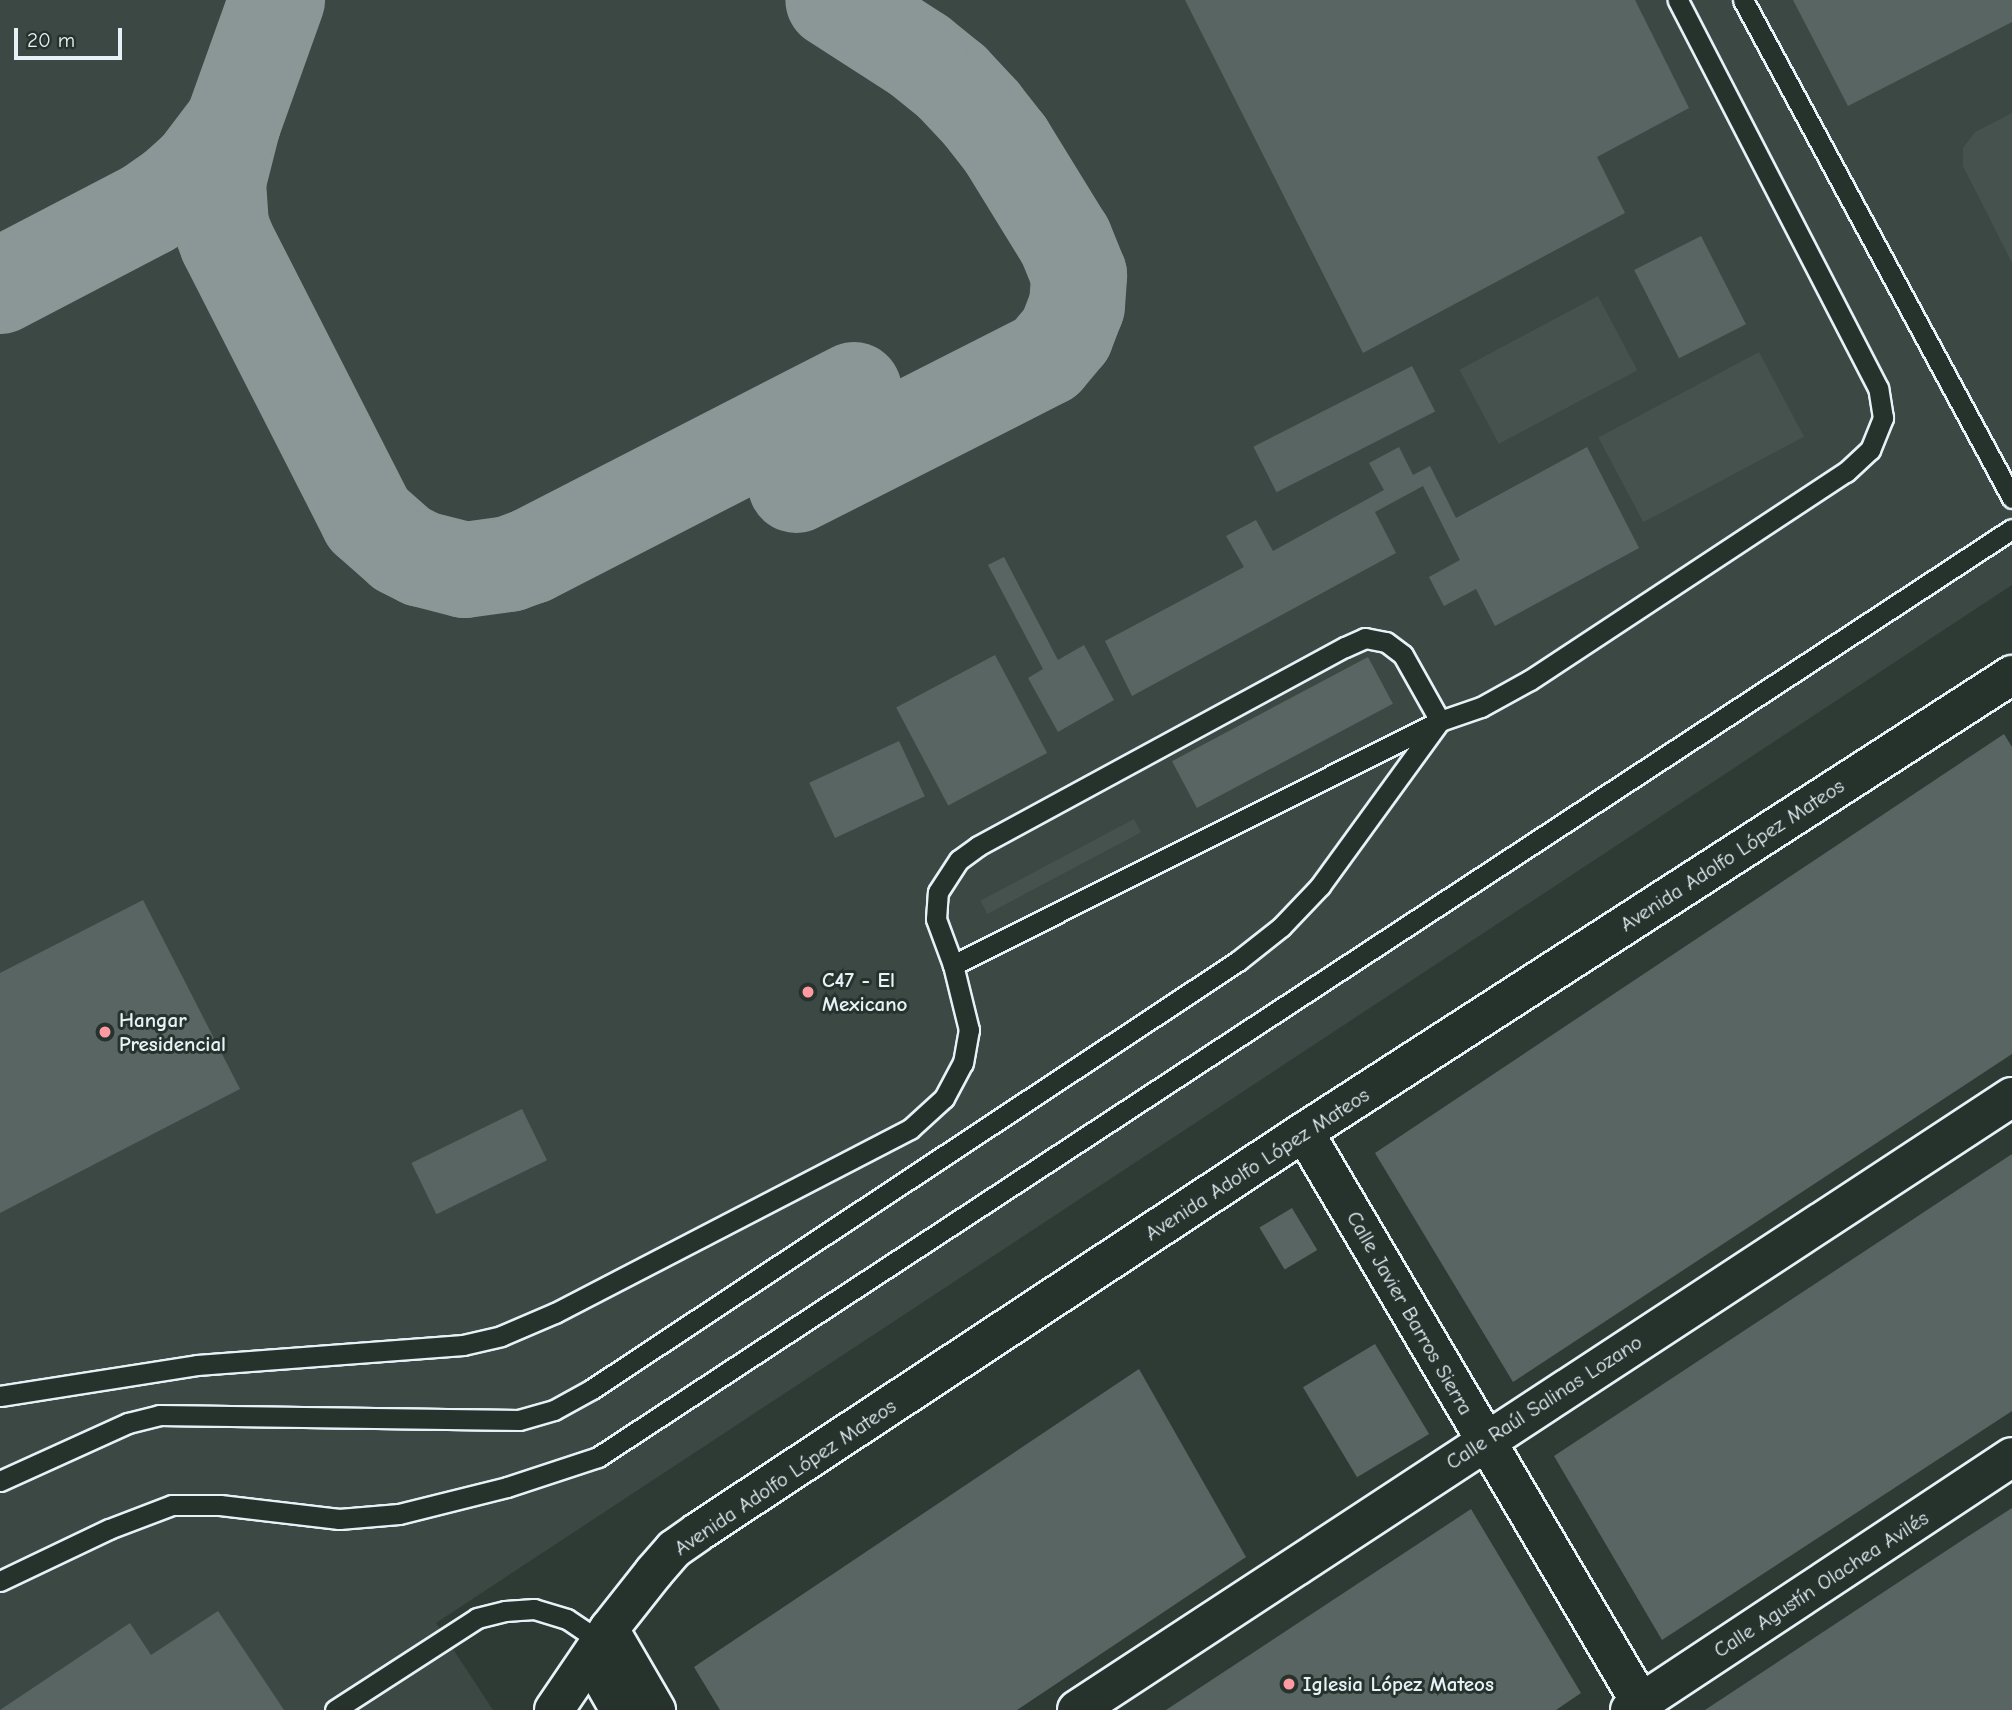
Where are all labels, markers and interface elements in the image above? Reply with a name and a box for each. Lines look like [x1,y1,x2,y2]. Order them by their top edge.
scale bar [18,14,126,58]
text: 20 m [27,28,75,52]
street label: Avenida Adolfo López Mateos [1615,773,1849,937]
place label: C47 - El Mexicano [822,967,907,1017]
marker: C47 - El Mexicano [800,984,816,1000]
place label: Hangar Presidencial [119,1007,226,1057]
marker: Hangar Presidencial [97,1024,113,1040]
street label: Avenida Adolfo López Mateos [1140,1082,1374,1246]
street label: Calle Javier Barros Sierra [1341,1207,1479,1419]
street label: Calle Raúl Salinas Lozano [1441,1329,1647,1475]
street label: Avenida Adolfo López Mateos [669,1393,901,1561]
street label: Calle Agustín Olachea Avilés [1709,1505,1933,1663]
place label: Iglesia López Mateos [1303,1671,1494,1697]
marker: Iglesia López Mateos [1281,1676,1297,1692]

